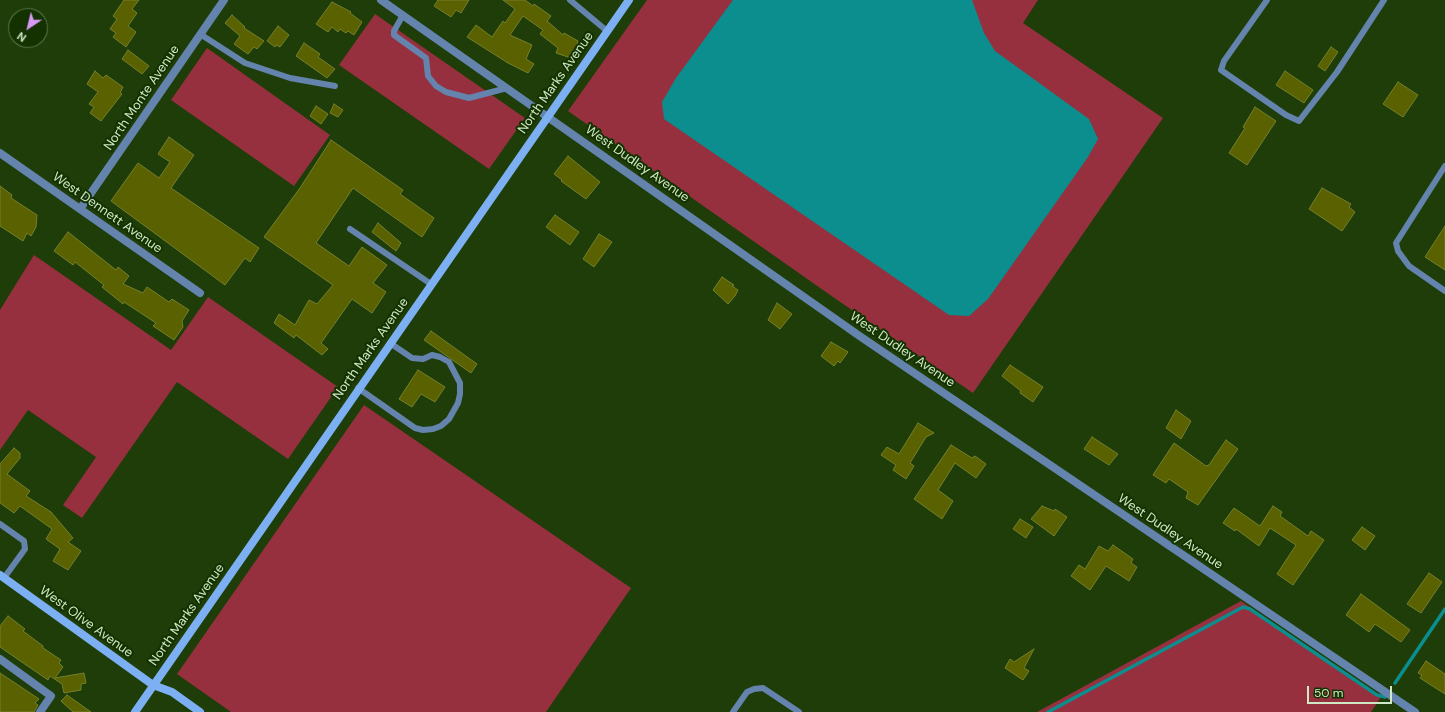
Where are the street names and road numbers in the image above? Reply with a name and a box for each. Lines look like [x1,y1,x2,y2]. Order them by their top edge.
street label: North Marks Avenue [515,29,597,137]
street label: North Monte Avenue [101,42,183,154]
street label: West Dudley Avenue [582,122,692,206]
street label: West Dennett Avenue [49,169,165,257]
street label: North Marks Avenue [330,295,412,403]
street label: West Dudley Avenue [846,309,958,391]
street label: West Dudley Avenue [1114,491,1226,573]
street label: North Marks Avenue [146,561,228,669]
street label: West Olive Avenue [36,583,136,661]

